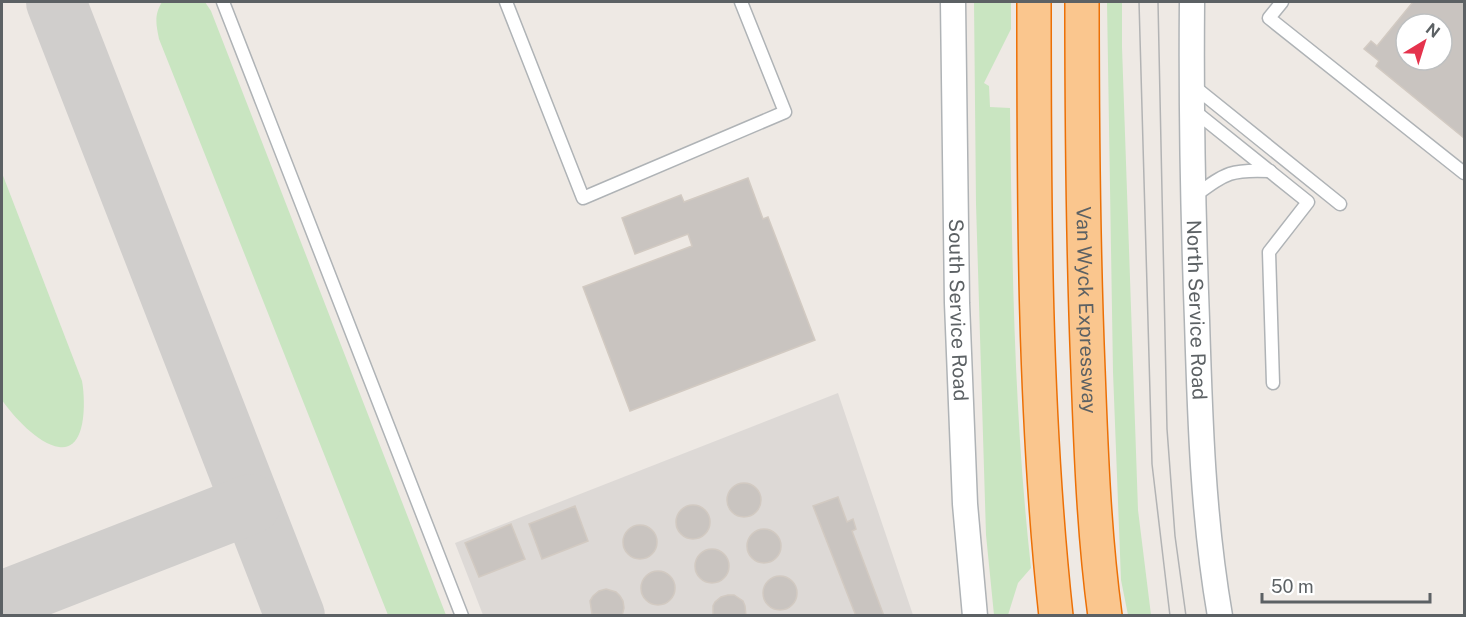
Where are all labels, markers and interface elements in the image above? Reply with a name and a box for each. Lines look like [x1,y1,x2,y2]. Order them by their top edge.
north arrow [1394,12,1454,72]
text: N [1422,19,1444,42]
street label: Van Wyck Expressway [1071,206,1102,414]
street label: South Service Road [944,218,973,402]
street label: North Service Road [1182,220,1212,400]
scale bar [1262,566,1430,604]
text: 50 m [1271,576,1314,597]

